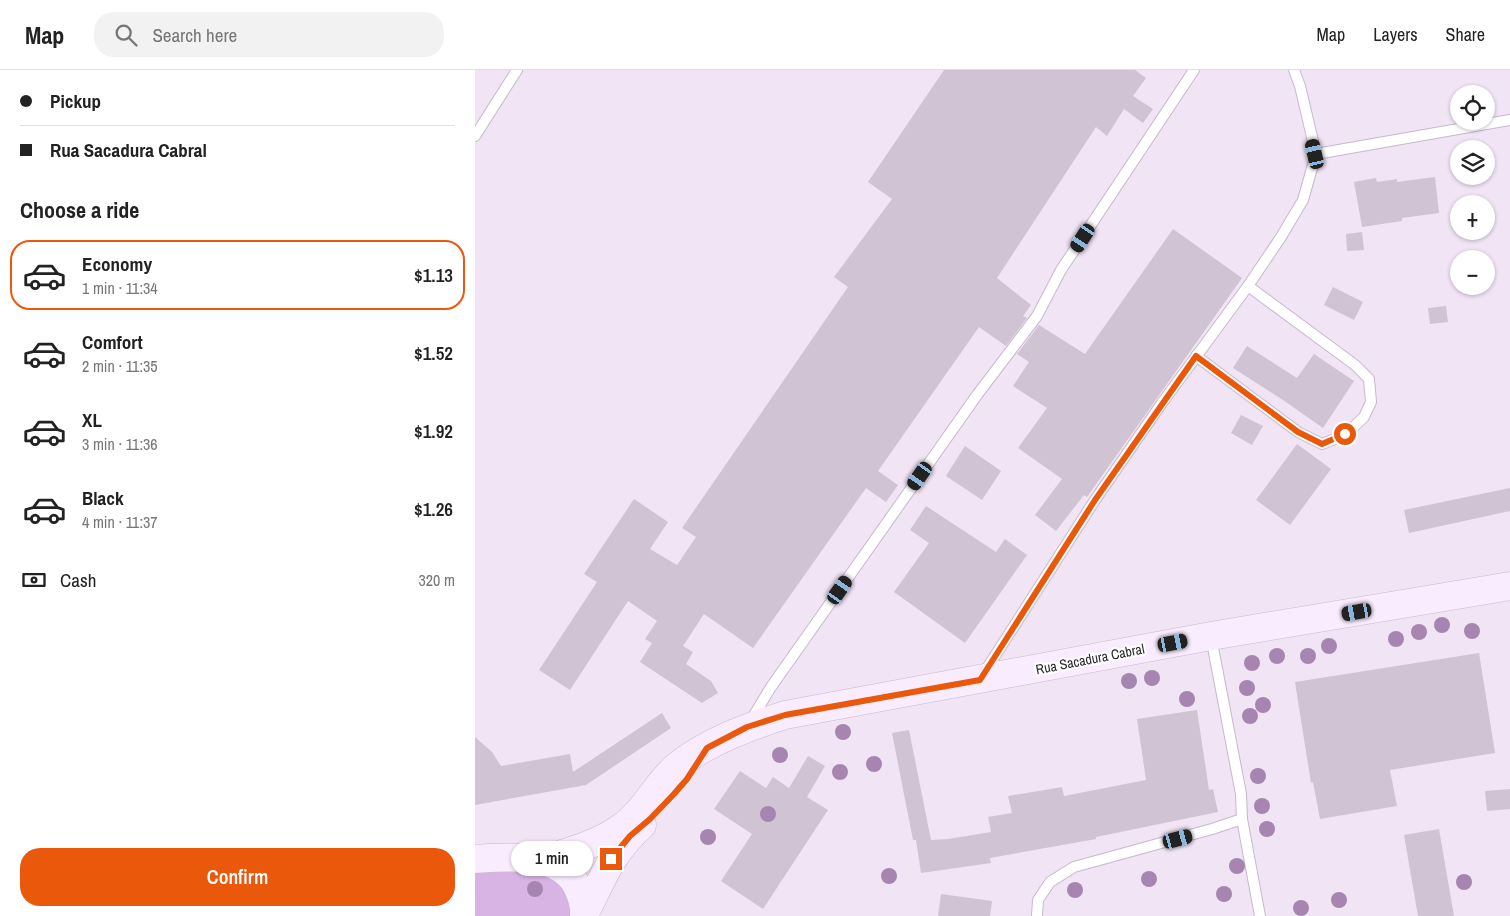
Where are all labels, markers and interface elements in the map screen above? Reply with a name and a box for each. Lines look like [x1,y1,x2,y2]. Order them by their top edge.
search box [94,12,444,57]
text: Map [25,19,64,51]
icon: search [112,21,140,49]
text: Search here [152,22,237,48]
text: Map [1317,22,1345,47]
text: Layers [1373,22,1418,47]
text: Share [1446,22,1485,47]
map controls [1450,85,1495,295]
button: locate [1450,85,1495,130]
text: Pickup [50,88,101,114]
text: Rua Sacadura Cabral [50,137,207,163]
car [1304,138,1325,170]
button: layers [1450,140,1495,185]
text: Choose a ride [20,195,139,225]
button: + [1450,195,1495,240]
car [1068,221,1097,255]
button: − [1450,250,1495,295]
text: Economy [82,251,152,277]
icon: car [22,253,67,298]
text: $1.13 [414,262,453,288]
text: 1 min · 11:34 [82,277,158,299]
text: Comfort [82,329,143,355]
icon: car [22,331,67,376]
text: $1.52 [414,340,453,366]
text: 2 min · 11:35 [82,355,158,377]
text: XL [82,407,102,433]
icon: car [22,409,67,454]
text: $1.92 [414,418,453,444]
route start [1334,423,1356,445]
text: 3 min · 11:36 [82,433,158,455]
car [905,459,934,493]
text: Black [82,485,124,511]
icon: car [22,487,67,532]
text: $1.26 [414,496,453,522]
text: 4 min · 11:37 [82,511,158,533]
icon: cash [20,566,48,594]
text: Cash [60,567,96,593]
text: 320 m [419,569,455,591]
car [825,573,854,607]
car [1340,602,1373,622]
car [1156,633,1189,653]
street label: Rua Sacadura Cabral [1034,640,1146,678]
car [1161,828,1194,850]
callout: 1 min [511,842,593,876]
text: 1 min [535,847,569,869]
button: Confirm [20,848,455,906]
route end [600,848,622,870]

